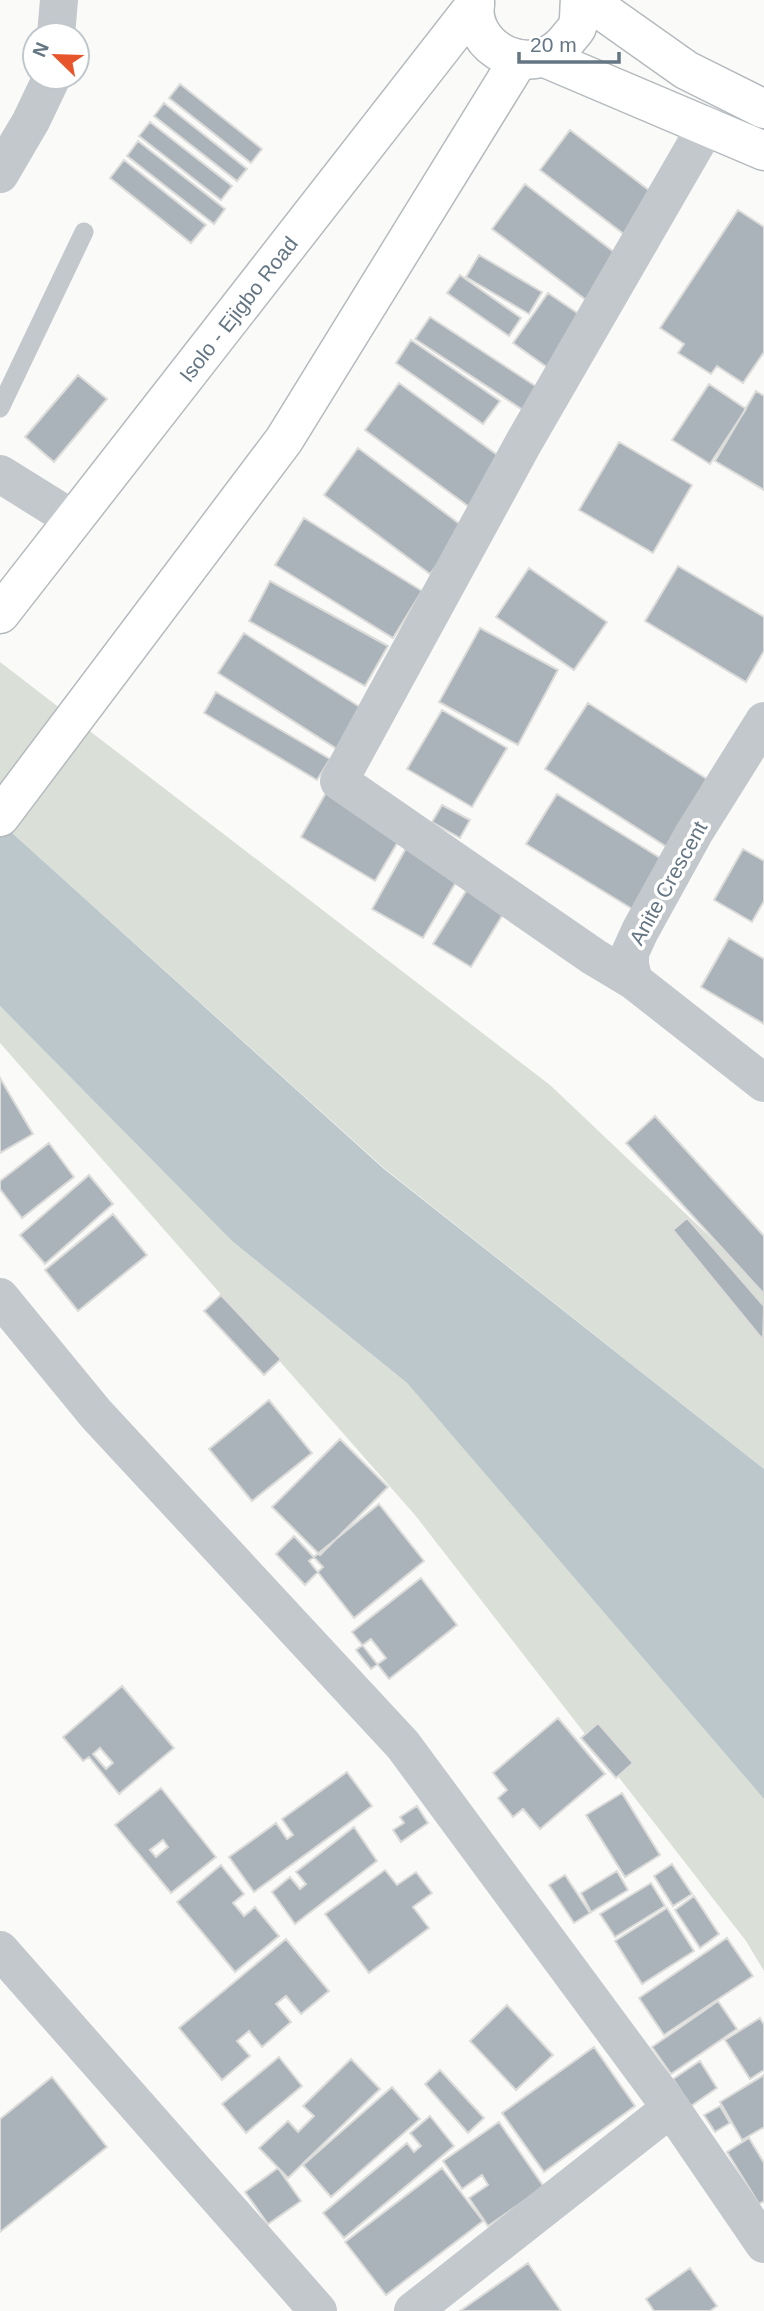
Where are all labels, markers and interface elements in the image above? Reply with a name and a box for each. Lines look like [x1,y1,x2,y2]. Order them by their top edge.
north arrow [21,21,91,91]
scale bar [519,21,619,65]
text: 20 m [530,33,577,56]
text: N [28,39,53,60]
street label: Isolo - Ejigbo Road [174,232,302,386]
street label: Anite Crescent [625,817,712,949]

